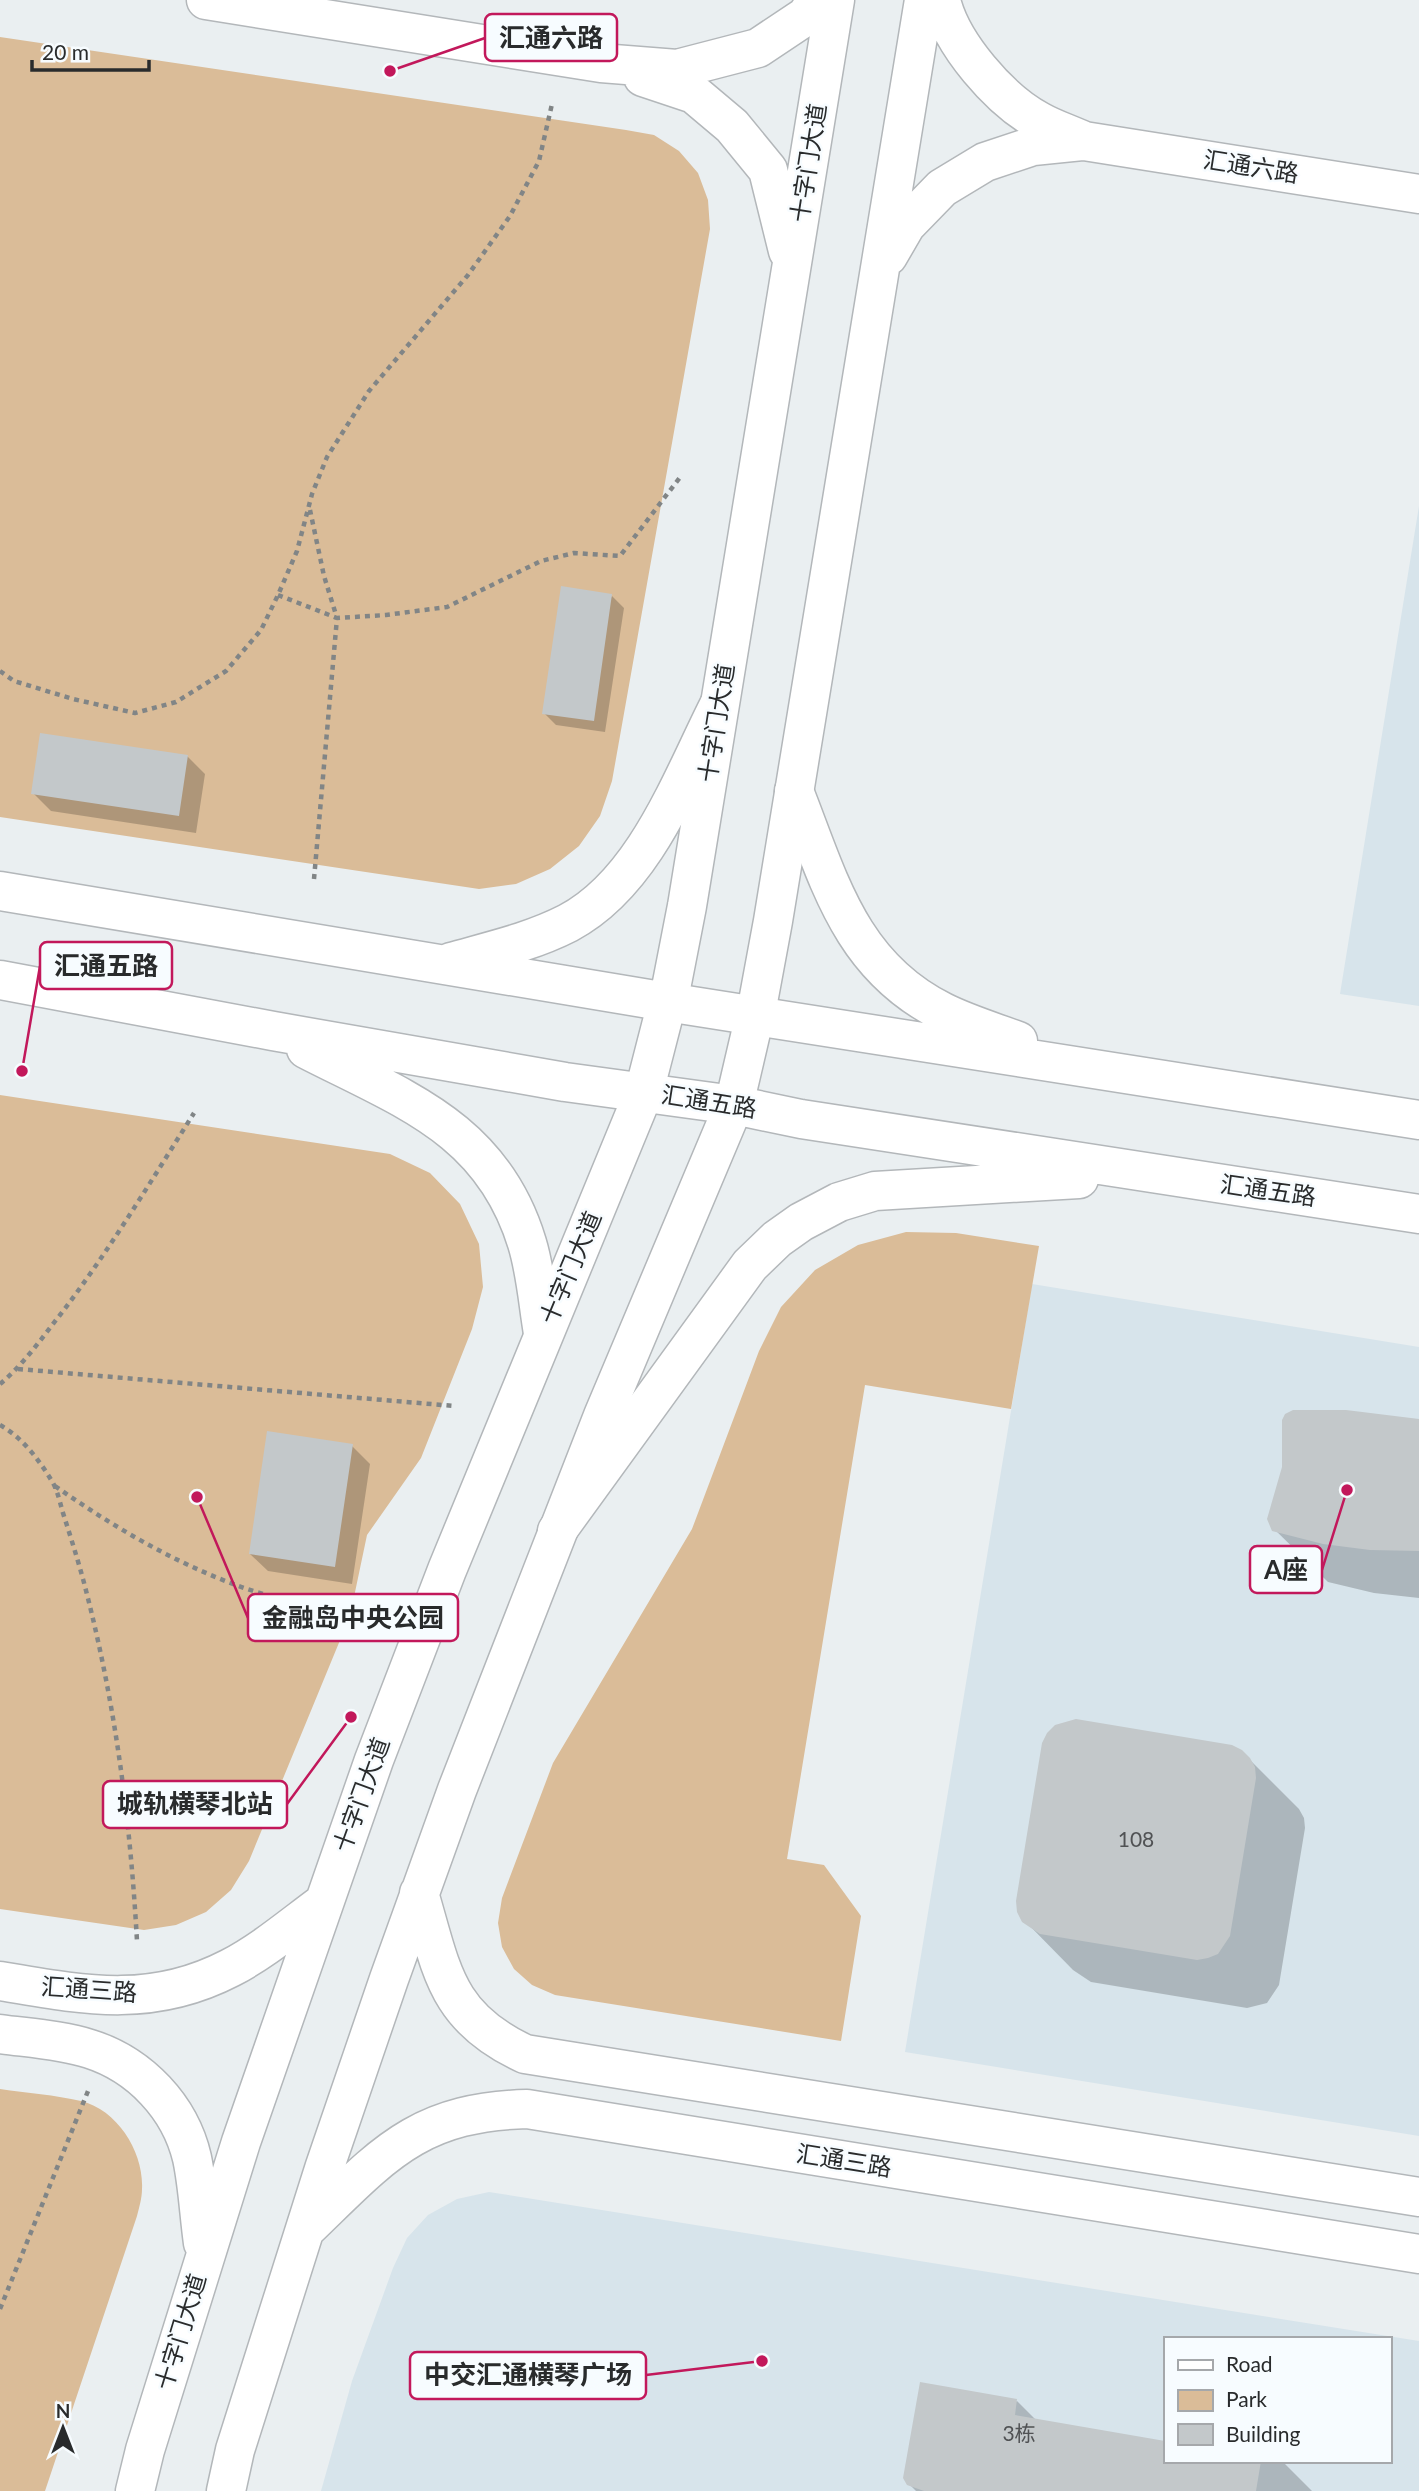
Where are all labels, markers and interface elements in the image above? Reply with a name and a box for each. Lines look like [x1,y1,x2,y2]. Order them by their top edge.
callout: 汇通六路 [485,14,617,61]
text: 汇通六路 [499,21,603,53]
scale bar [32,28,149,72]
text: 20 m [42,39,89,64]
street label: 十字门大道 [784,101,831,224]
street label: 汇通六路 [1202,144,1301,187]
street label: 十字门大道 [692,661,739,784]
callout: 汇通五路 [40,942,172,989]
text: 汇通五路 [54,949,158,981]
street label: 汇通五路 [660,1079,759,1122]
street label: 汇通五路 [1219,1168,1318,1211]
street label: 十字门大道 [533,1207,606,1328]
callout: A座 [1250,1546,1322,1593]
text: A座 [1263,1553,1308,1585]
callout: 金融岛中央公园 [248,1594,458,1641]
text: 金融岛中央公园 [262,1601,444,1633]
street label: 十字门大道 [326,1733,395,1856]
callout: 城轨横琴北站 [103,1781,287,1828]
text: 城轨横琴北站 [117,1787,273,1819]
house number: 108 [1118,1826,1154,1851]
street label: 汇通三路 [40,1971,138,2006]
street label: 汇通三路 [795,2138,894,2181]
street label: 十字门大道 [148,2270,211,2393]
legend [1164,2337,1391,2463]
text: Road [1226,2351,1273,2376]
callout: 中交汇通横琴广场 [410,2352,646,2399]
text: 中交汇通横琴广场 [424,2358,632,2390]
text: Park [1226,2386,1267,2411]
north arrow [28,2393,98,2463]
text: N [56,2399,70,2422]
house number: 3栋 [1002,2420,1036,2445]
text: Building [1226,2421,1301,2446]

